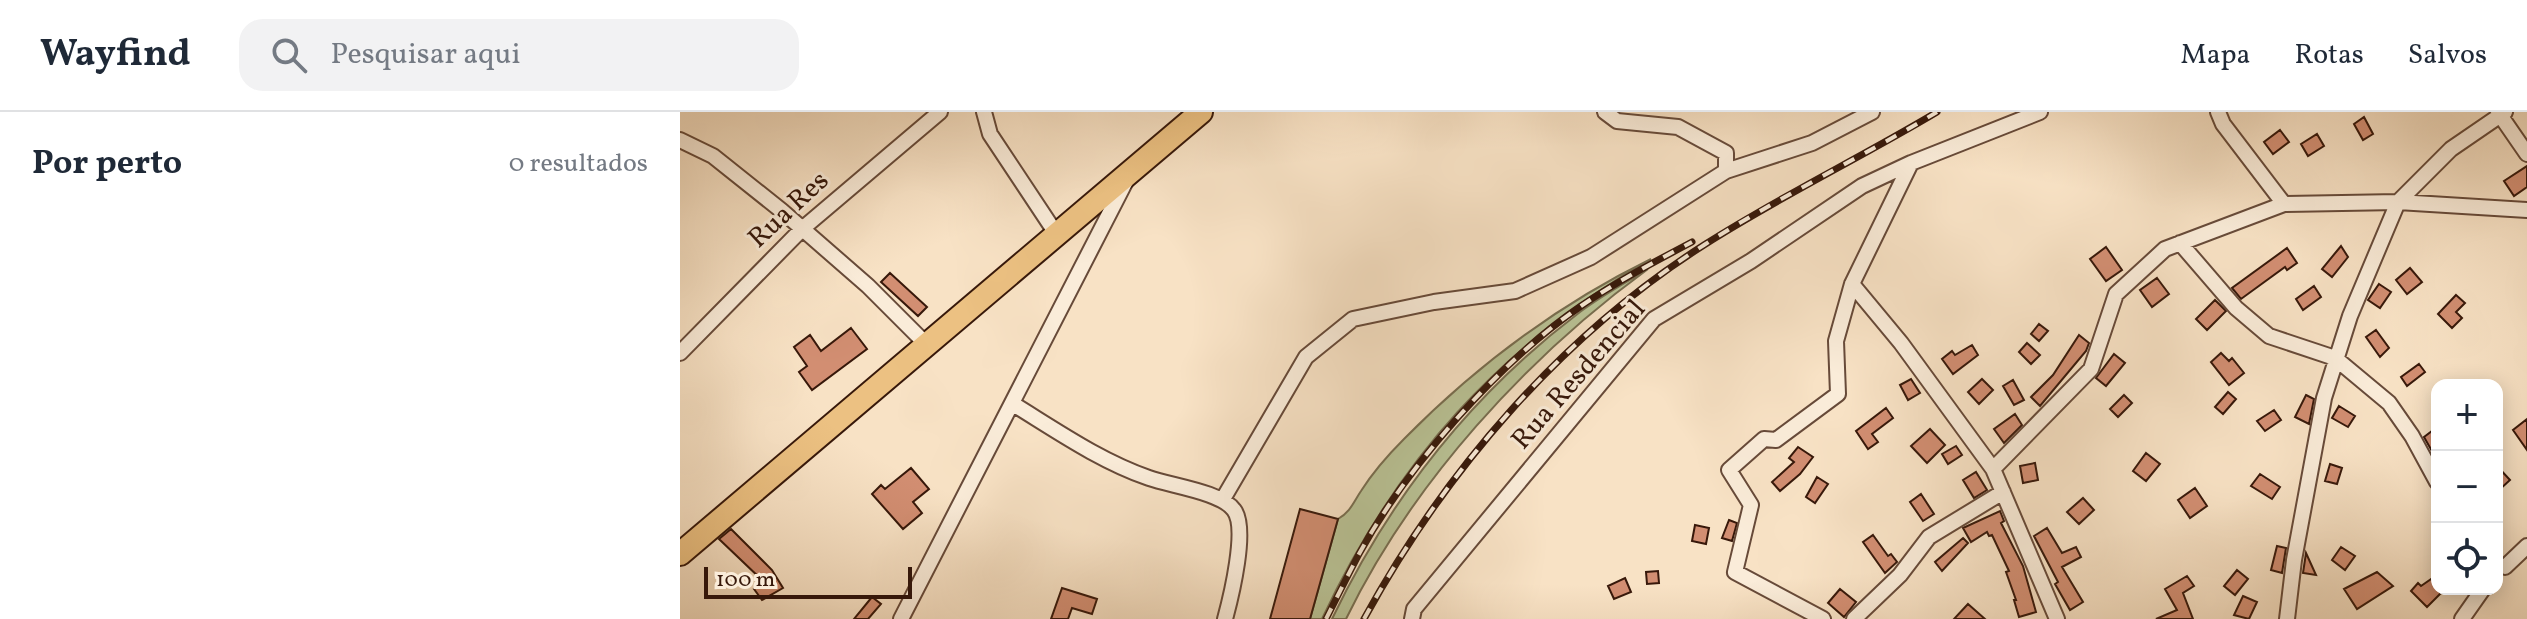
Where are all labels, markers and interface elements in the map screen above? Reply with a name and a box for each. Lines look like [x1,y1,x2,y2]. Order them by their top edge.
search box [239,19,799,91]
text: Wayfind [40,29,191,82]
icon: search [267,33,311,77]
text: Pesquisar aqui [331,34,520,76]
text: Mapa [2181,36,2251,75]
text: Rotas [2295,36,2364,75]
text: Salvos [2408,36,2487,75]
text: Por perto [32,141,182,188]
text: 0 resultados [509,146,648,182]
street label: Rua Res [740,162,838,258]
street label: Rua Resdencial [1503,291,1655,459]
map controls [2431,379,2503,595]
button: + [2431,379,2503,451]
button: − [2431,451,2503,523]
button: locate [2431,523,2503,595]
scale bar [704,563,912,599]
text: 100 m [716,565,775,596]

